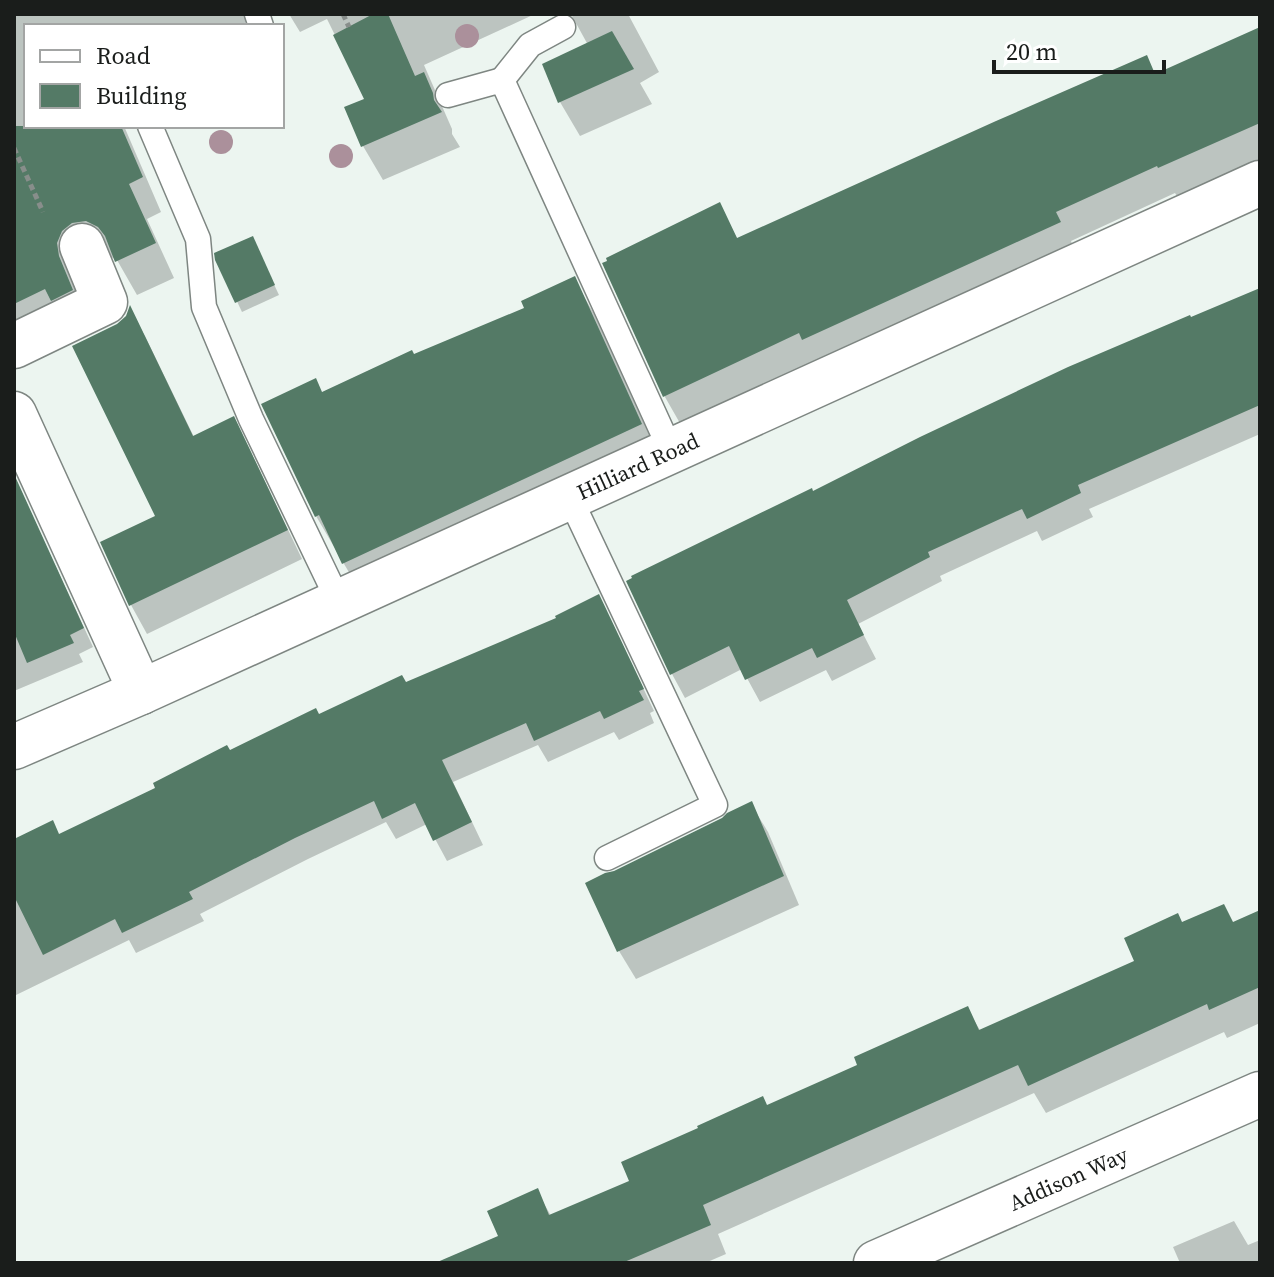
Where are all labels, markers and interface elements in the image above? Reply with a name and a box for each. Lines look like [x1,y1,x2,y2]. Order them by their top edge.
legend [24,24,284,128]
scale bar [994,24,1164,74]
text: 20 m [1006,35,1057,68]
text: Road [96,39,151,72]
text: Building [96,79,187,112]
street label: Hilliard Road [572,425,704,507]
street label: Addison Way [1004,1139,1133,1218]

